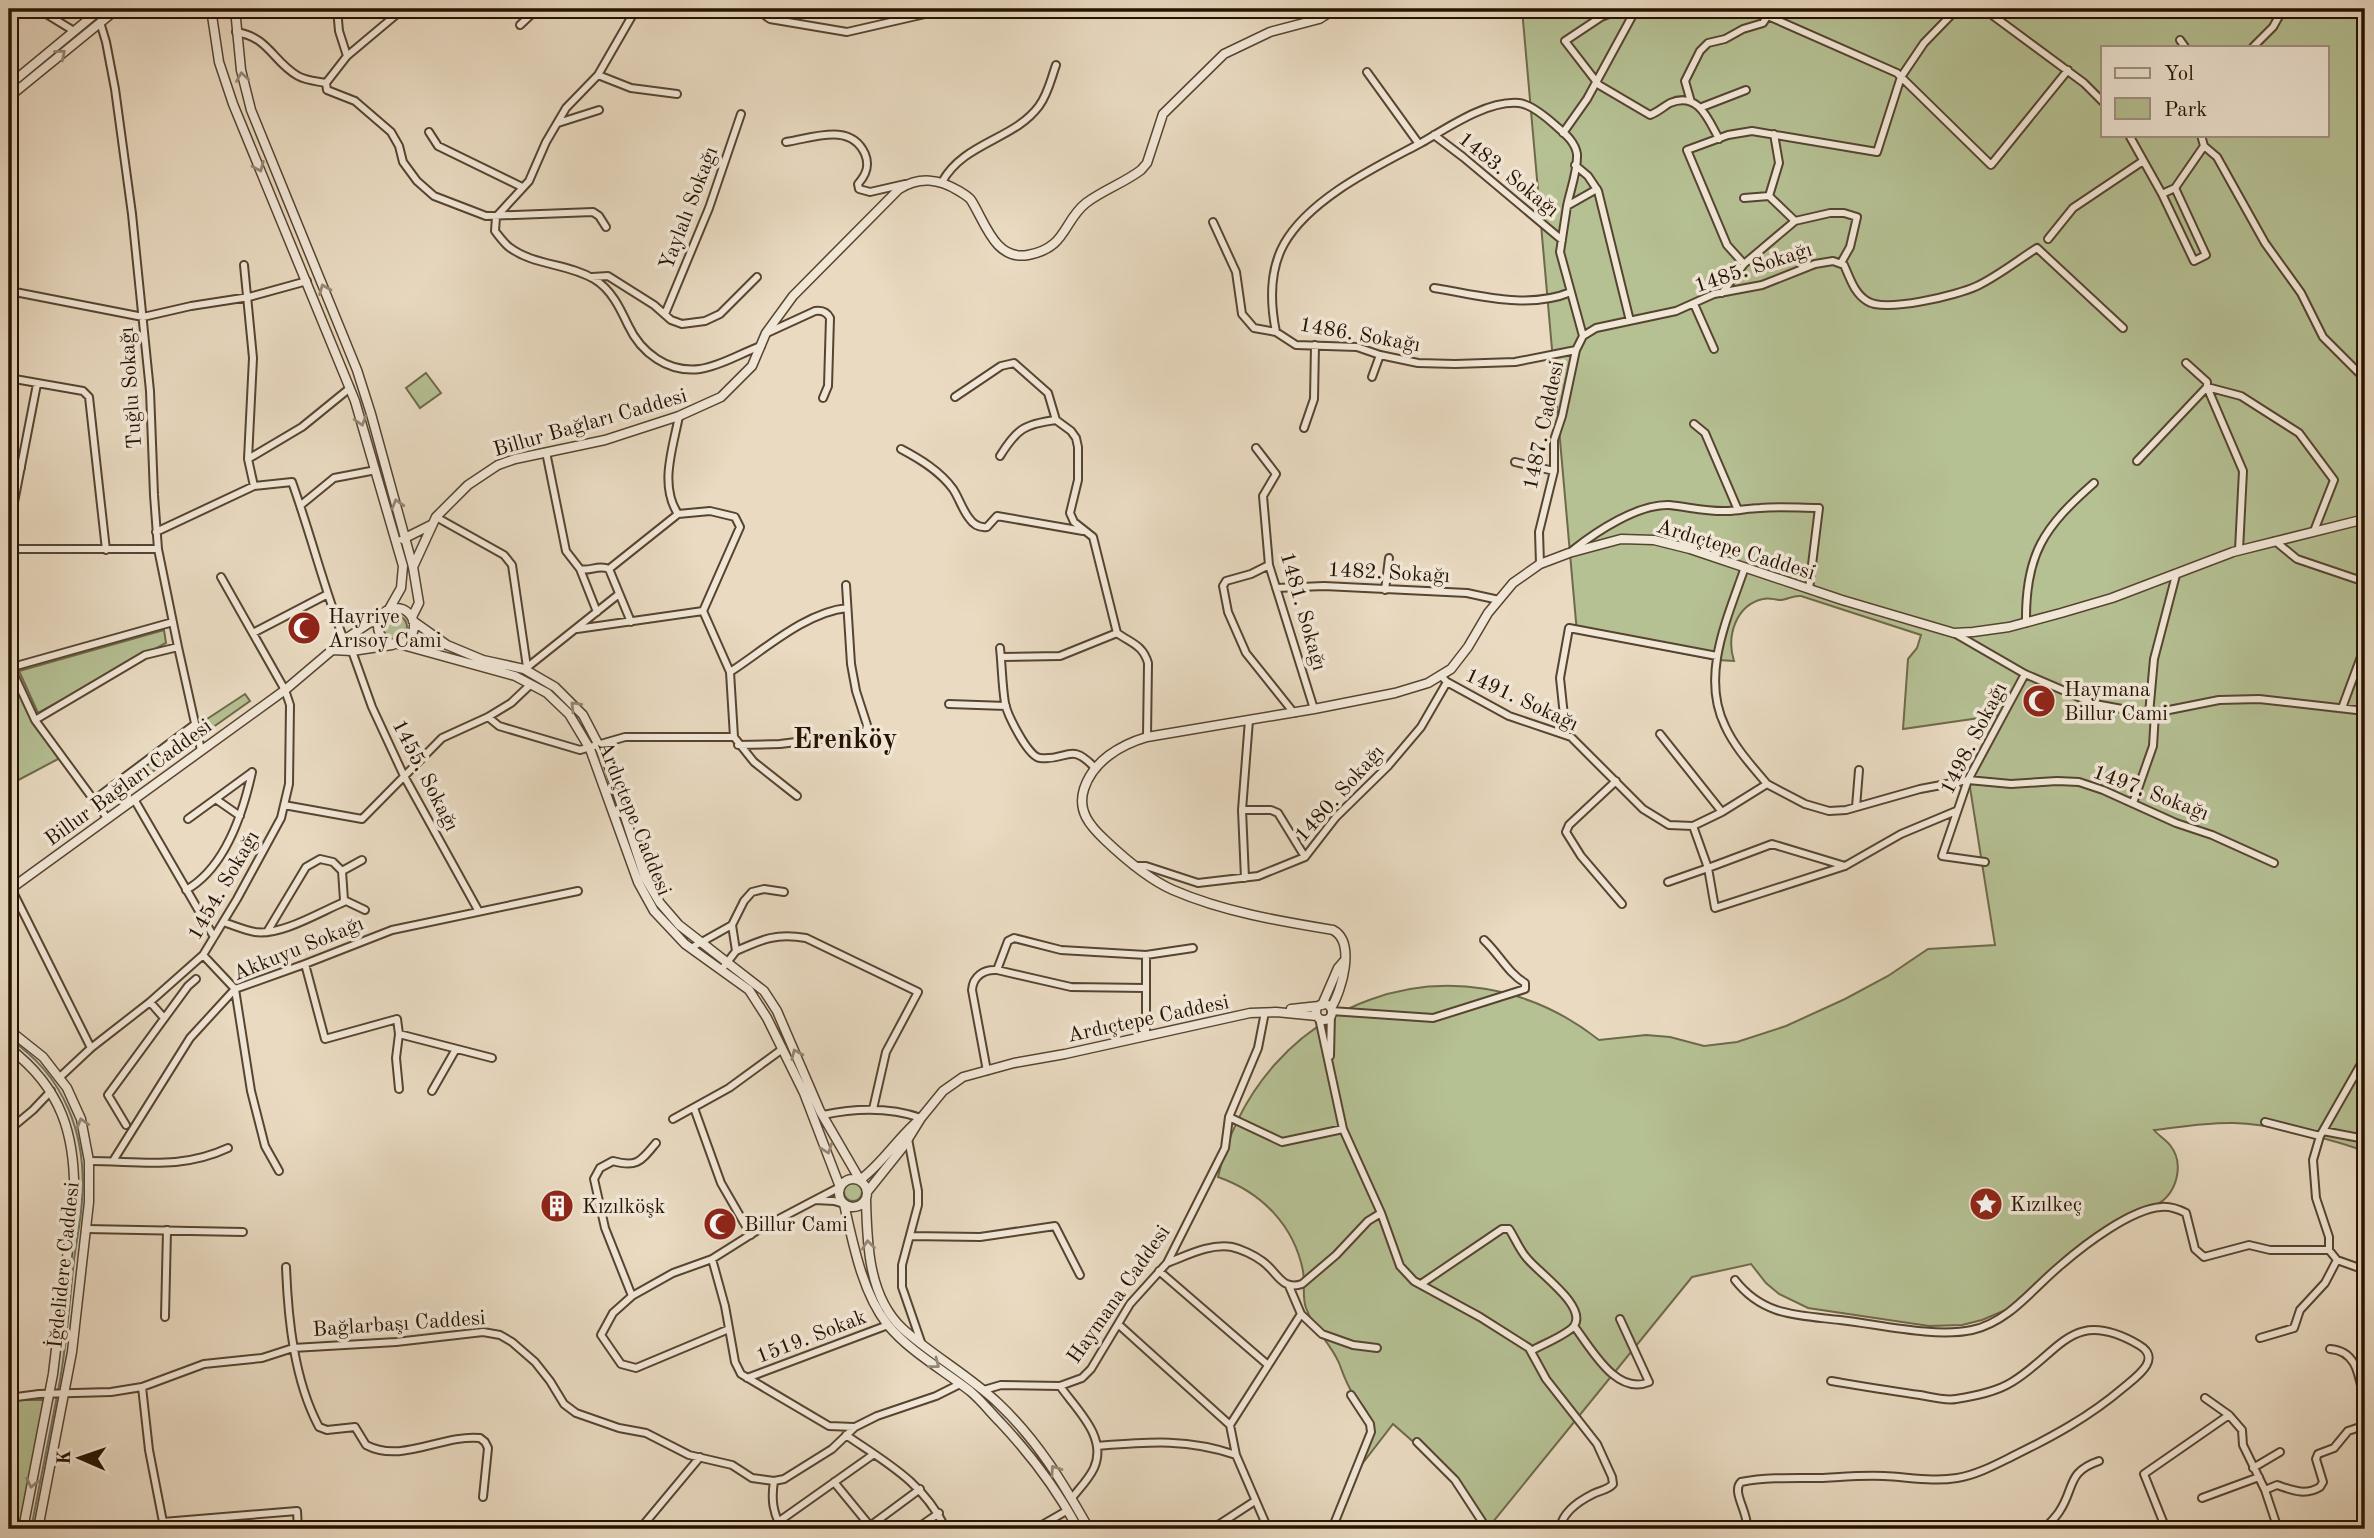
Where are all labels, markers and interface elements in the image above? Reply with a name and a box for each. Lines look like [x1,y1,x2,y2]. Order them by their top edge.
legend [2101,46,2328,136]
one-way arrow [53,50,66,62]
text: Yol [2164,64,2194,85]
one-way arrow [235,71,250,83]
text: Park [2164,100,2207,121]
street label: 1483. Sokağı [1454,129,1562,222]
street label: Yaylalı Sokağı [656,144,723,273]
one-way arrow [251,160,265,172]
street label: 1485. Sokağı [1692,240,1815,297]
one-way arrow [318,284,332,296]
street label: 1486. Sokağı [1298,315,1422,356]
street label: Tuğlu Sokağı [117,326,146,450]
street label: 1487. Caddesi [1521,359,1568,492]
street label: Billur Bağları Caddesi [491,386,690,461]
one-way arrow [353,415,368,427]
one-way arrow [390,499,405,511]
street label: Ardıçtepe Caddesi [1654,516,1817,585]
street label: 1481. Sokağı [1276,550,1329,673]
street label: 1482. Sokağı [1327,560,1451,587]
place label: Hayriye Arısoy Cami [328,607,442,652]
mosque icon: Hayriye Arısoy Cami [285,609,323,647]
street label: 1491. Sokağı [1462,665,1581,736]
street label: 1498. Sokağı [1937,679,2011,798]
place label: Haymana Billur Cami [2064,680,2168,725]
mosque icon: Haymana Billur Cami [2020,682,2058,720]
one-way arrow [571,702,584,715]
street label: Billur Bağları Caddesi [42,716,216,851]
street label: 1455. Sokağı [388,716,462,835]
district label: Erenköy [793,727,897,755]
street label: Ardıçtepe Caddesi [593,738,674,899]
street label: 1480. Sokağı [1291,742,1389,846]
street label: 1497. Sokağı [2090,762,2211,825]
street label: 1454. Sokağı [185,828,264,944]
street label: Akkuyu Sokağı [230,914,367,985]
street label: Ardıçtepe Caddesi [1066,992,1231,1047]
one-way arrow [790,1049,804,1061]
one-way arrow [75,1117,90,1129]
one-way arrow [818,1143,832,1155]
street label: İğdelidere Caddesi [41,1181,84,1349]
place icon: Kızılkeç [1967,1185,2005,1223]
building icon: Kızılköşk [538,1187,576,1225]
place label: Kızılkeç [2010,1195,2082,1216]
place label: Kızılköşk [582,1197,666,1218]
mosque icon: Billur Cami [701,1205,739,1243]
place label: Billur Cami [744,1215,848,1236]
street label: Haymana Caddesi [1064,1222,1175,1368]
one-way arrow [861,1240,876,1251]
street label: 1519. Sokak [754,1307,870,1368]
street label: Bağlarbaşı Caddesi [312,1308,486,1341]
one-way arrow [927,1356,939,1369]
north arrow [46,1422,116,1492]
text: K [56,1449,75,1465]
one-way arrow [1051,1465,1063,1478]
one-way arrow [26,1477,41,1489]

